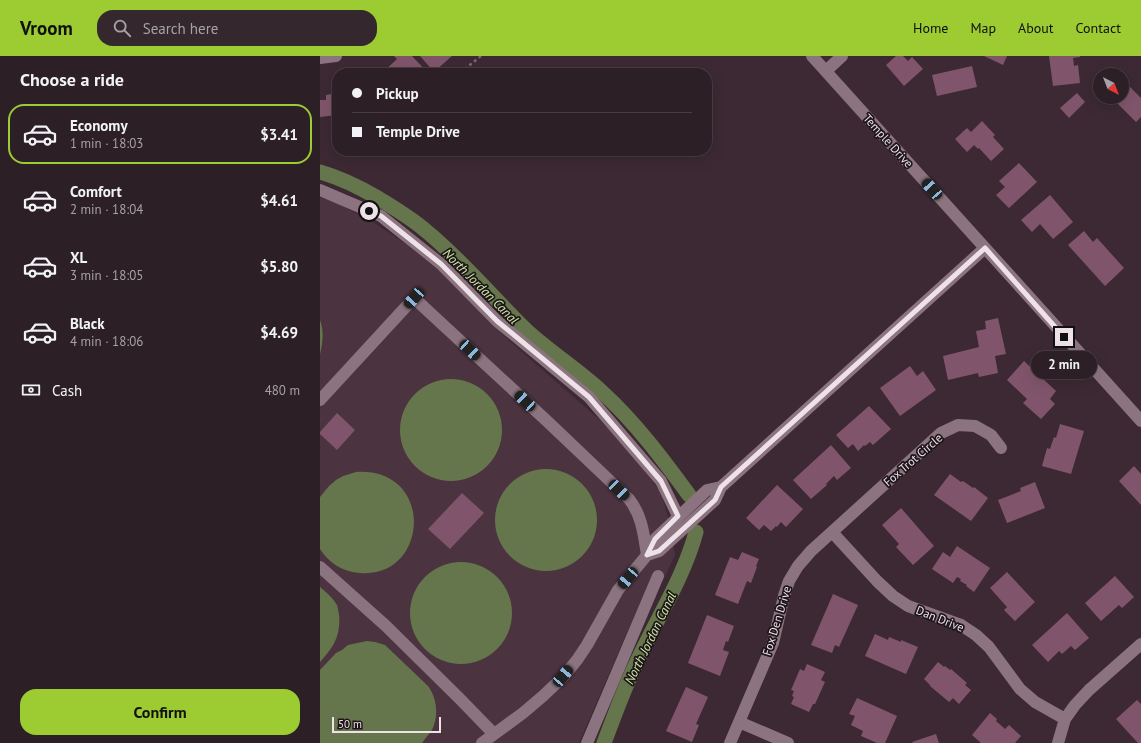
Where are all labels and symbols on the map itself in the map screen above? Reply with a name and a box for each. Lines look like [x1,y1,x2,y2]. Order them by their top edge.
north arrow [1093,68,1129,104]
street label: Temple Drive [860,111,916,171]
car [920,176,944,202]
route start [360,202,378,220]
water label: North Jordan Canal [439,245,523,328]
car [402,285,426,311]
route end [1055,328,1073,346]
car [457,337,483,363]
callout: 2 min [1031,351,1097,379]
car [512,388,538,414]
street label: Fox Trot Circle [880,430,945,489]
car [606,477,632,503]
car [616,565,640,591]
street label: Fox Den Drive [759,584,794,657]
water label: North Jordan Canal [621,589,680,687]
street label: Dan Drive [914,602,966,635]
car [551,663,575,689]
scale bar [332,715,441,734]

